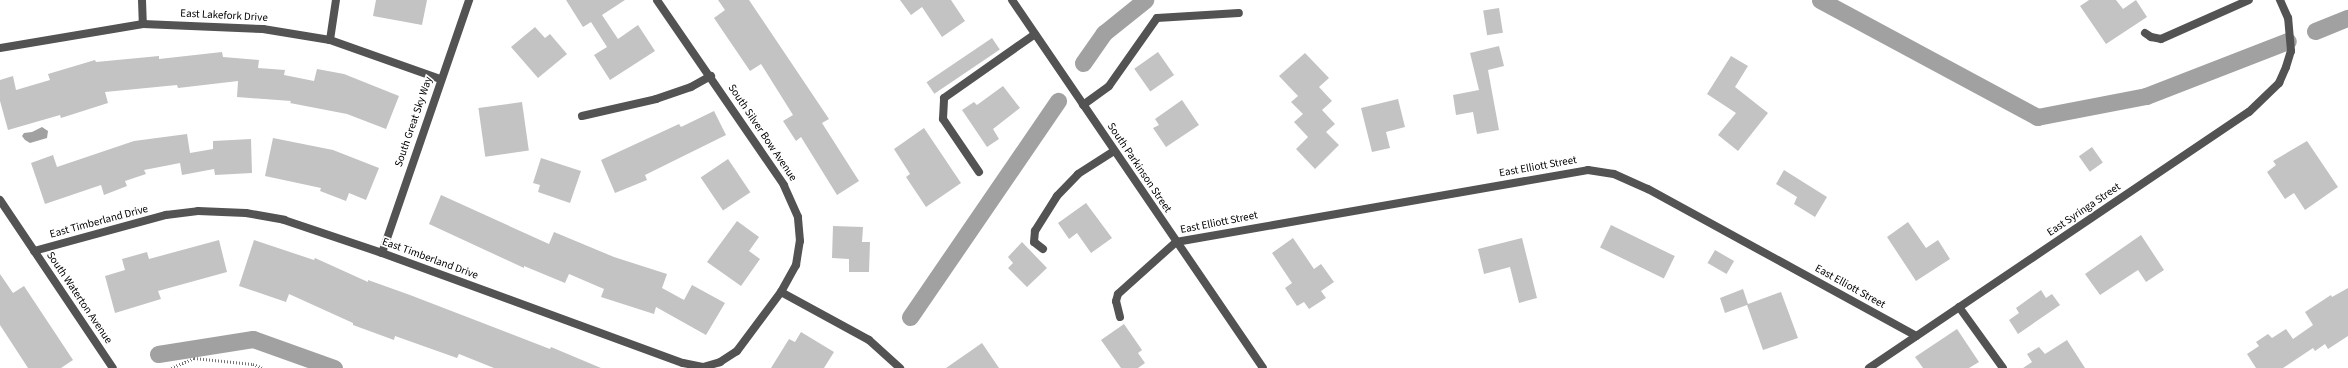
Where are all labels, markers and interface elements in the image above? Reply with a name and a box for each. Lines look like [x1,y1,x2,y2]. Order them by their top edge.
street label: East Lakefork Drive [180,7,268,25]
street label: South Great Sky Way [392,75,436,169]
street label: South Silver Bow Avenue [725,82,799,184]
street label: South Parkinson Street [1104,121,1174,215]
street label: East Elliott Street [1498,154,1578,180]
street label: East Syringa Street [2045,181,2123,239]
street label: East Timberland Drive [48,203,150,241]
street label: East Elliott Street [1179,209,1259,237]
street label: East Timberland Drive [380,235,480,283]
street label: South Waterton Avenue [43,250,115,346]
street label: East Elliott Street [1812,262,1888,312]

